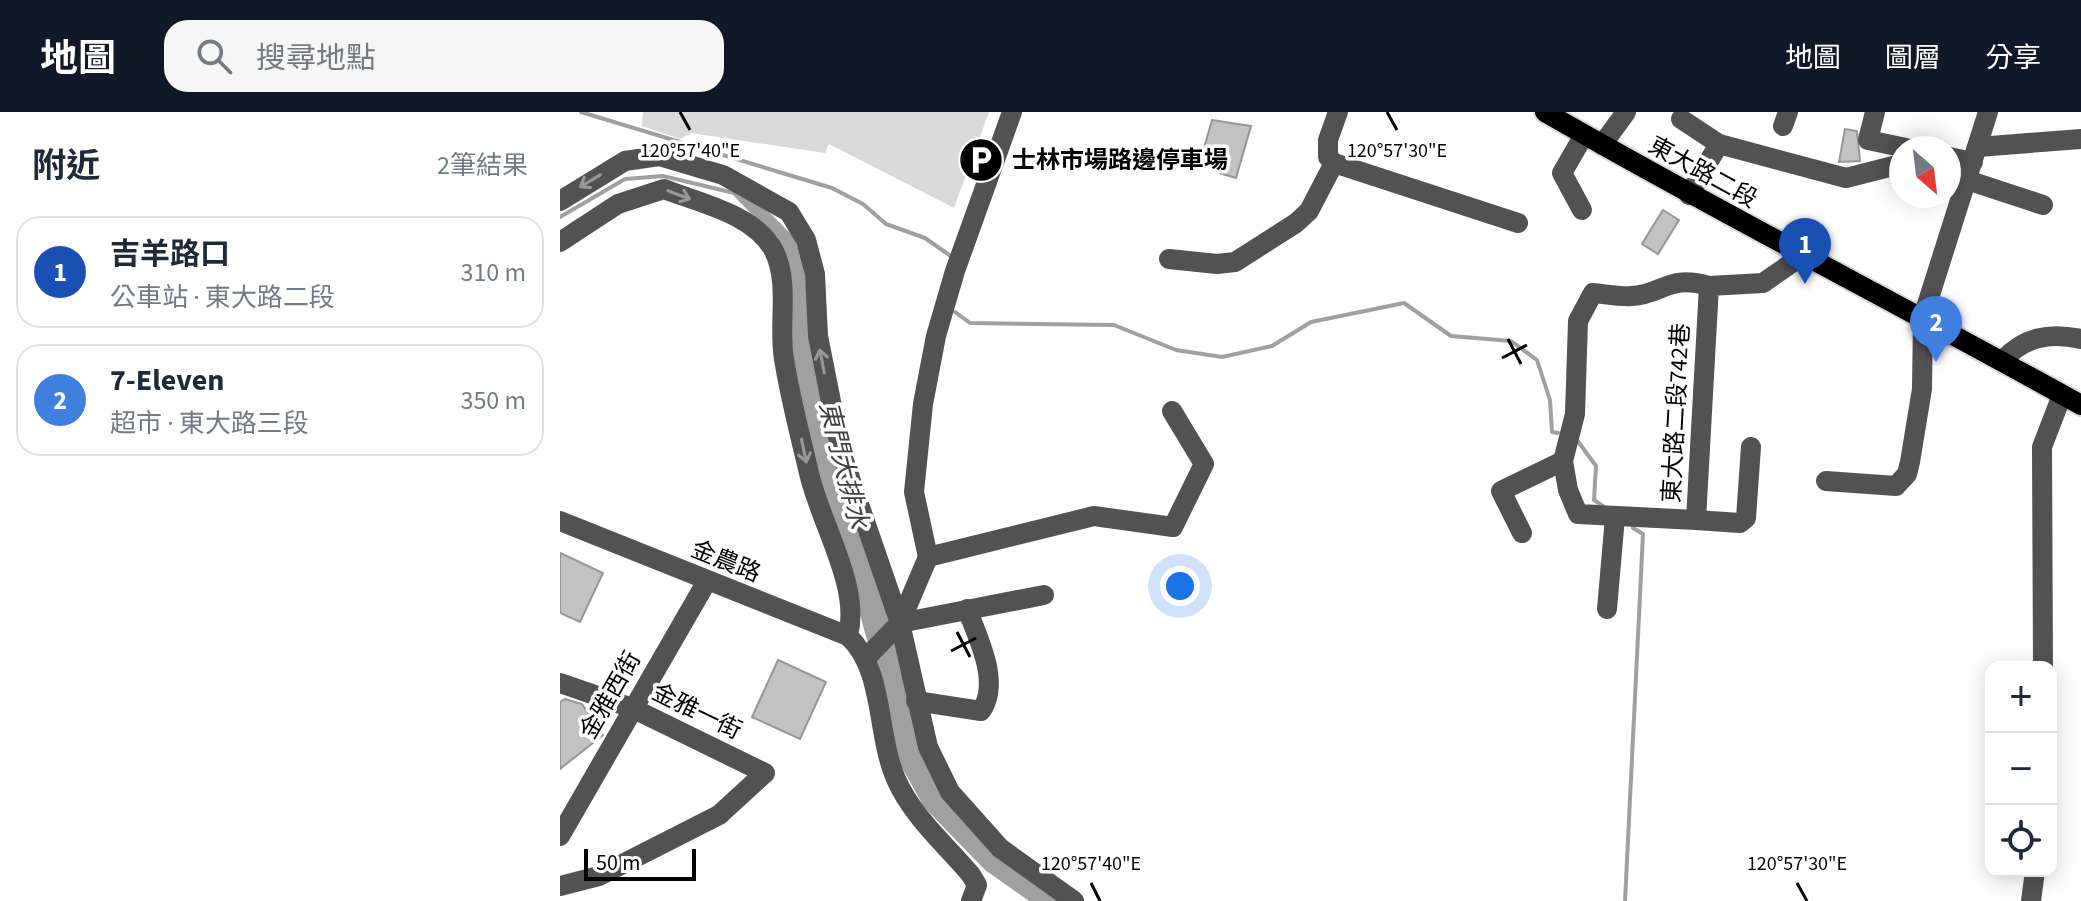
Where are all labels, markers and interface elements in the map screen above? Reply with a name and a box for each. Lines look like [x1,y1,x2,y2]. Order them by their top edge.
search box [164,20,724,92]
text: 地圖 [40,32,116,86]
icon: search [192,34,236,78]
text: 搜尋地點 [256,37,376,80]
text: 地圖 [1785,38,1841,78]
text: 圖層 [1885,38,1941,78]
text: 分享 [1985,38,2041,78]
street label: 東大路二段 [1642,128,1764,217]
parking icon: 士林市場路邊停車場 [957,136,1005,184]
north arrow [1889,136,1961,208]
text: 120°57'40"E [640,137,740,165]
text: 120°57'30"E [1347,137,1447,165]
text: 附近 [32,142,100,191]
place label: 士林市場路邊停車場 [1012,143,1228,178]
text: 2筆結果 [437,147,528,184]
one-way arrow [579,174,602,190]
one-way arrow [666,189,691,203]
pin: 1 [1779,218,1831,284]
text: 吉羊路口 [110,233,230,276]
text: 1 [53,254,67,291]
text: 310 m [460,254,526,291]
text: 公車站 · 東大路二段 [110,279,335,316]
pin: 2 [1910,296,1962,362]
street label: 東大路二段742巷 [1654,322,1699,504]
one-way arrow [814,348,829,374]
text: 7-Eleven [110,359,224,402]
text: 2 [53,382,67,419]
text: 350 m [460,382,526,419]
water label: 東門大排水 [810,398,877,534]
text: 超市 · 東大路三段 [110,405,309,442]
one-way arrow [797,438,812,463]
street label: 金農路 [686,532,766,591]
your location [1160,566,1200,606]
street label: 金雅西街 [571,645,650,746]
map controls [1985,661,2057,877]
button: + [1985,661,2057,733]
street label: 金雅一街 [646,675,748,748]
button: − [1985,733,2057,805]
button: locate [1985,805,2057,877]
scale bar [584,845,696,881]
text: 50 m [596,847,641,879]
text: 120°57'40"E [1041,850,1141,878]
text: 120°57'30"E [1747,850,1847,878]

